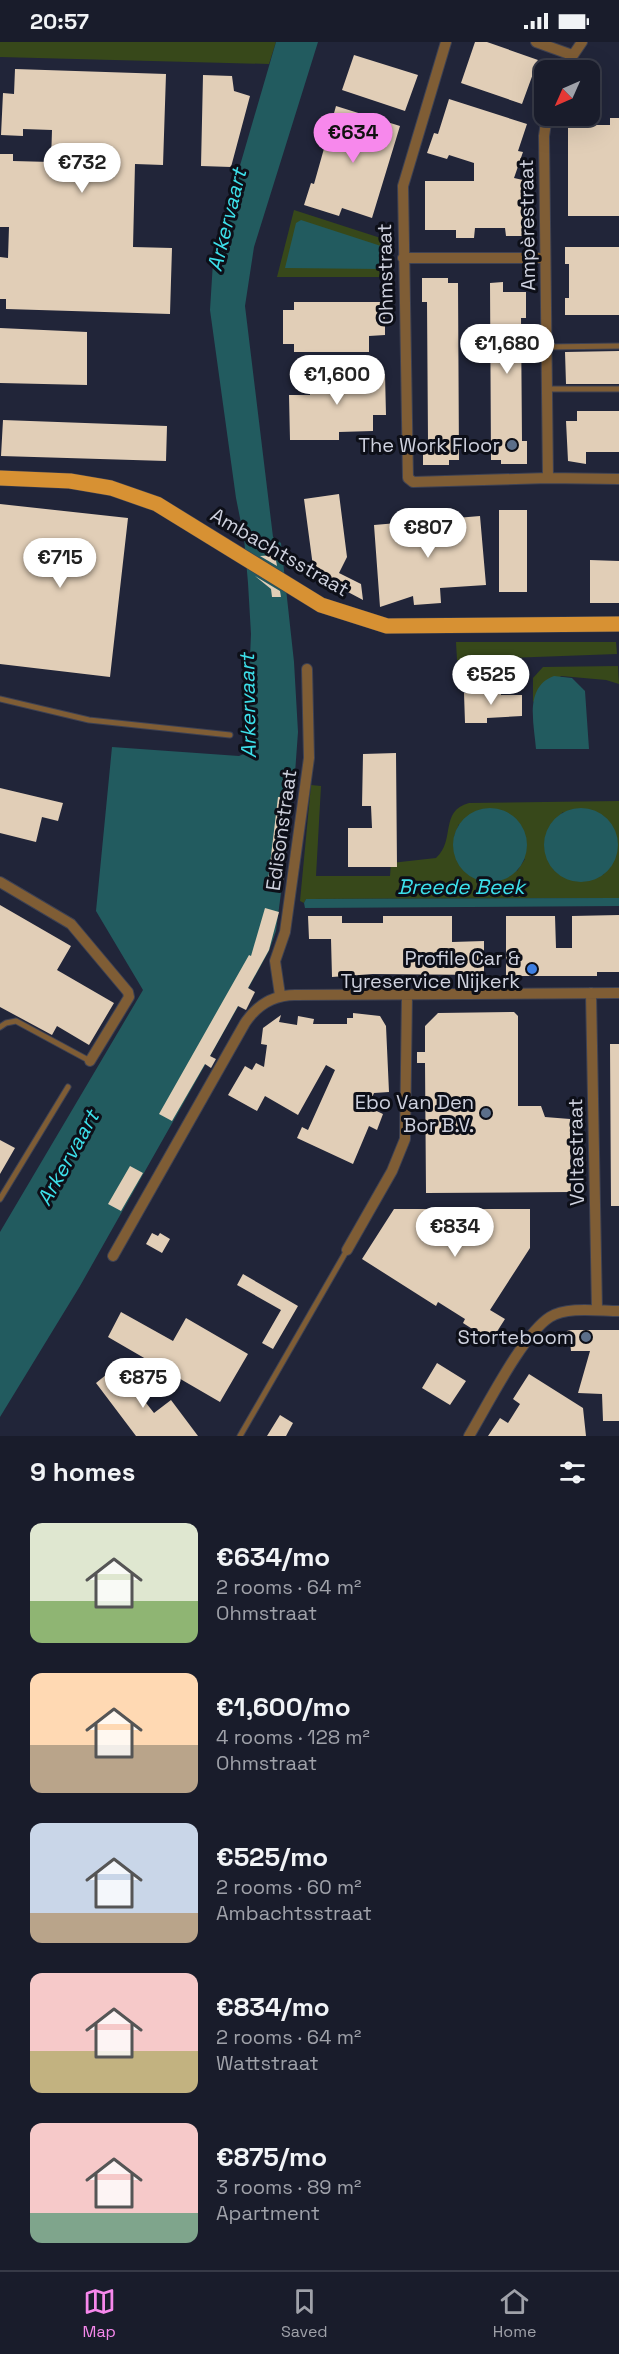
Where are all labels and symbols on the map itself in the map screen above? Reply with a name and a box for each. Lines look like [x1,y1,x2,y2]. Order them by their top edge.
north arrow [534,60,600,126]
pin: €634 [317,113,389,164]
pin: €732 [46,143,118,194]
street label: Ampèrestraat [513,159,541,291]
water label: Arkervaart [201,163,253,274]
street label: Ohmstraat [371,223,399,325]
pin: €1,680 [458,324,556,375]
pin: €1,600 [288,355,386,406]
place label: The Work Floor [358,432,500,458]
marker: The Work Floor [505,438,519,452]
street label: Ambachtsstraat [206,502,354,602]
pin: €807 [392,508,464,559]
pin: €715 [24,538,96,589]
water label: Arkervaart [233,651,262,759]
pin: €525 [455,655,527,706]
street label: Edisonstraat [260,768,302,892]
water label: Breede Beek [397,873,528,900]
place label: Profile Car & Tyreservice Nijkerk [340,945,520,994]
marker: Profile Car & Tyreservice Nijkerk [525,962,539,976]
place label: Ebo Van Den Bor B.V. [355,1089,474,1138]
street label: Voltastraat [562,1098,590,1206]
water label: Arkervaart [30,1103,106,1210]
marker: Ebo Van Den Bor B.V. [479,1106,493,1120]
pin: €834 [419,1207,491,1258]
place label: Storteboom [458,1324,574,1350]
marker: Storteboom [579,1330,593,1344]
pin: €875 [107,1358,179,1409]

